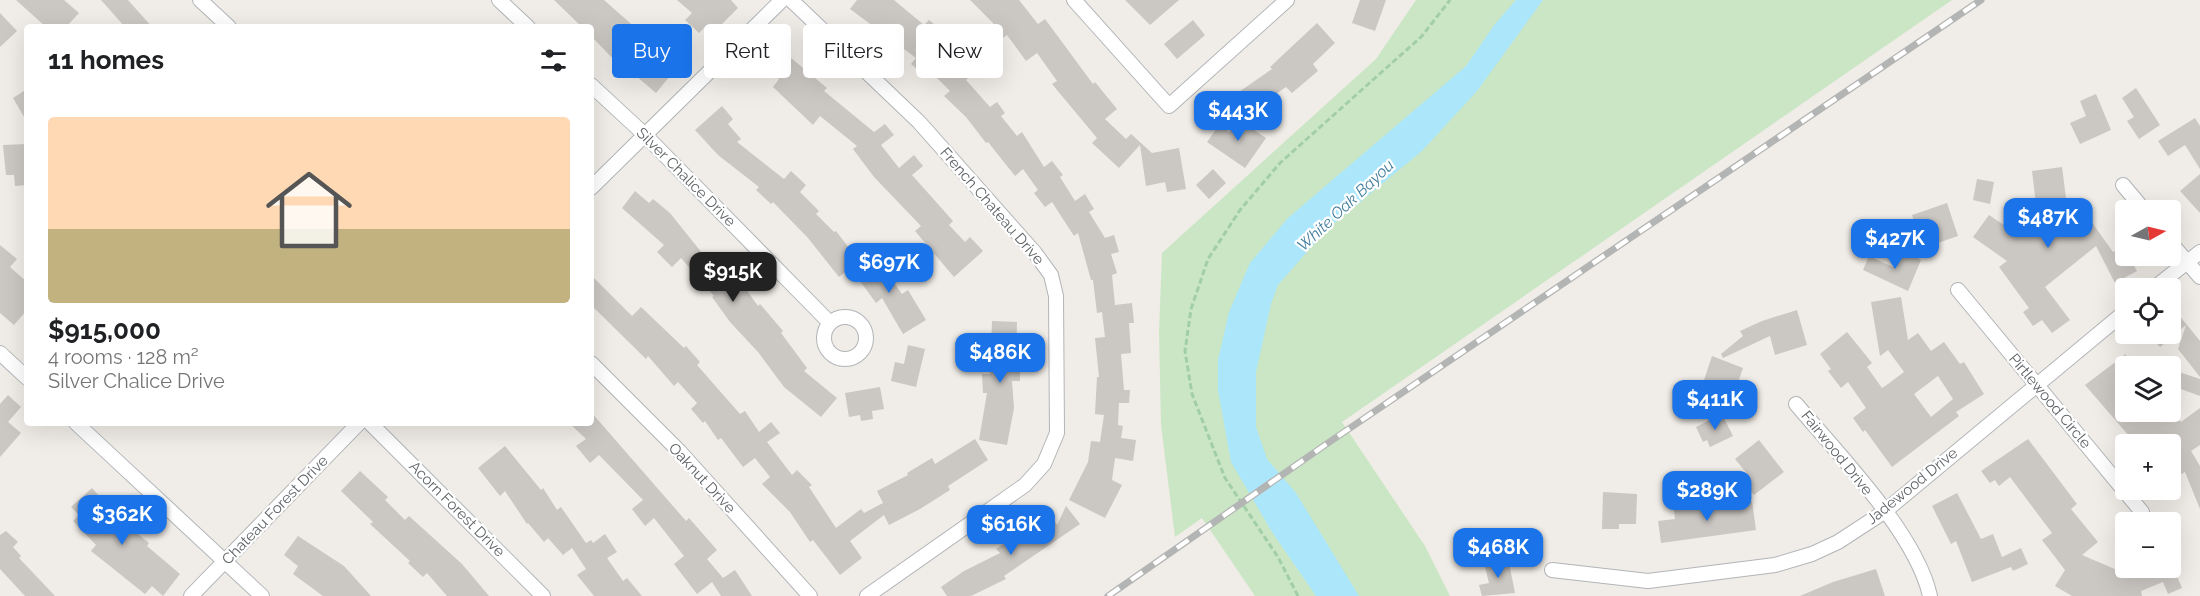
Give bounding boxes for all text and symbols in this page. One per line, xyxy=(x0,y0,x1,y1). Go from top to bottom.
chip: Buy xyxy=(612,24,692,78)
chip: Rent xyxy=(704,24,791,78)
chip: Filters xyxy=(803,24,904,78)
chip: New xyxy=(916,24,1003,78)
icon: filters xyxy=(537,44,570,77)
text: 11 homes xyxy=(48,45,164,75)
pin: $443K xyxy=(1196,91,1280,142)
text: $443K xyxy=(1208,98,1268,122)
street label: Silver Chalice Drive xyxy=(633,124,739,230)
street label: French Chateau Drive xyxy=(936,144,1048,268)
icon: home xyxy=(255,156,363,264)
water label: White Oak Bayou xyxy=(1293,156,1398,255)
pin: $487K xyxy=(2006,198,2090,249)
north arrow xyxy=(2115,200,2181,266)
map controls xyxy=(2115,200,2181,578)
text: $487K xyxy=(2018,205,2078,229)
pin: $427K xyxy=(1853,219,1937,270)
text: $427K xyxy=(1865,226,1925,250)
pin: $697K xyxy=(847,243,931,294)
text: $697K xyxy=(858,250,920,274)
pin: $915K xyxy=(691,252,775,303)
text: $915K xyxy=(704,259,762,283)
button: locate xyxy=(2115,278,2181,344)
text: $915,000 xyxy=(48,315,161,345)
pin: $486K xyxy=(958,333,1042,384)
text: $486K xyxy=(969,340,1031,364)
text: 4 rooms · 128 m² xyxy=(48,345,199,369)
street label: Pirtlewood Circle xyxy=(2005,350,2095,452)
button: layers xyxy=(2115,356,2181,422)
text: Silver Chalice Drive xyxy=(48,369,225,393)
pin: $411K xyxy=(1673,380,1757,431)
text: $411K xyxy=(1686,387,1744,411)
street label: Fairwood Drive xyxy=(1798,407,1877,499)
button: + xyxy=(2115,434,2181,500)
street label: Oaknut Drive xyxy=(665,439,739,517)
street label: Jadewood Drive xyxy=(1863,444,1961,528)
street label: Chateau Forest Drive xyxy=(218,452,332,568)
street label: Acorn Forest Drive xyxy=(405,457,509,561)
pin: $289K xyxy=(1665,471,1749,522)
text: $289K xyxy=(1676,478,1738,502)
pin: $362K xyxy=(80,495,164,546)
text: $362K xyxy=(92,502,152,526)
pin: $616K xyxy=(969,505,1053,556)
text: $616K xyxy=(981,512,1041,536)
button: − xyxy=(2115,512,2181,578)
pin: $468K xyxy=(1456,528,1540,579)
text: $468K xyxy=(1467,535,1529,559)

